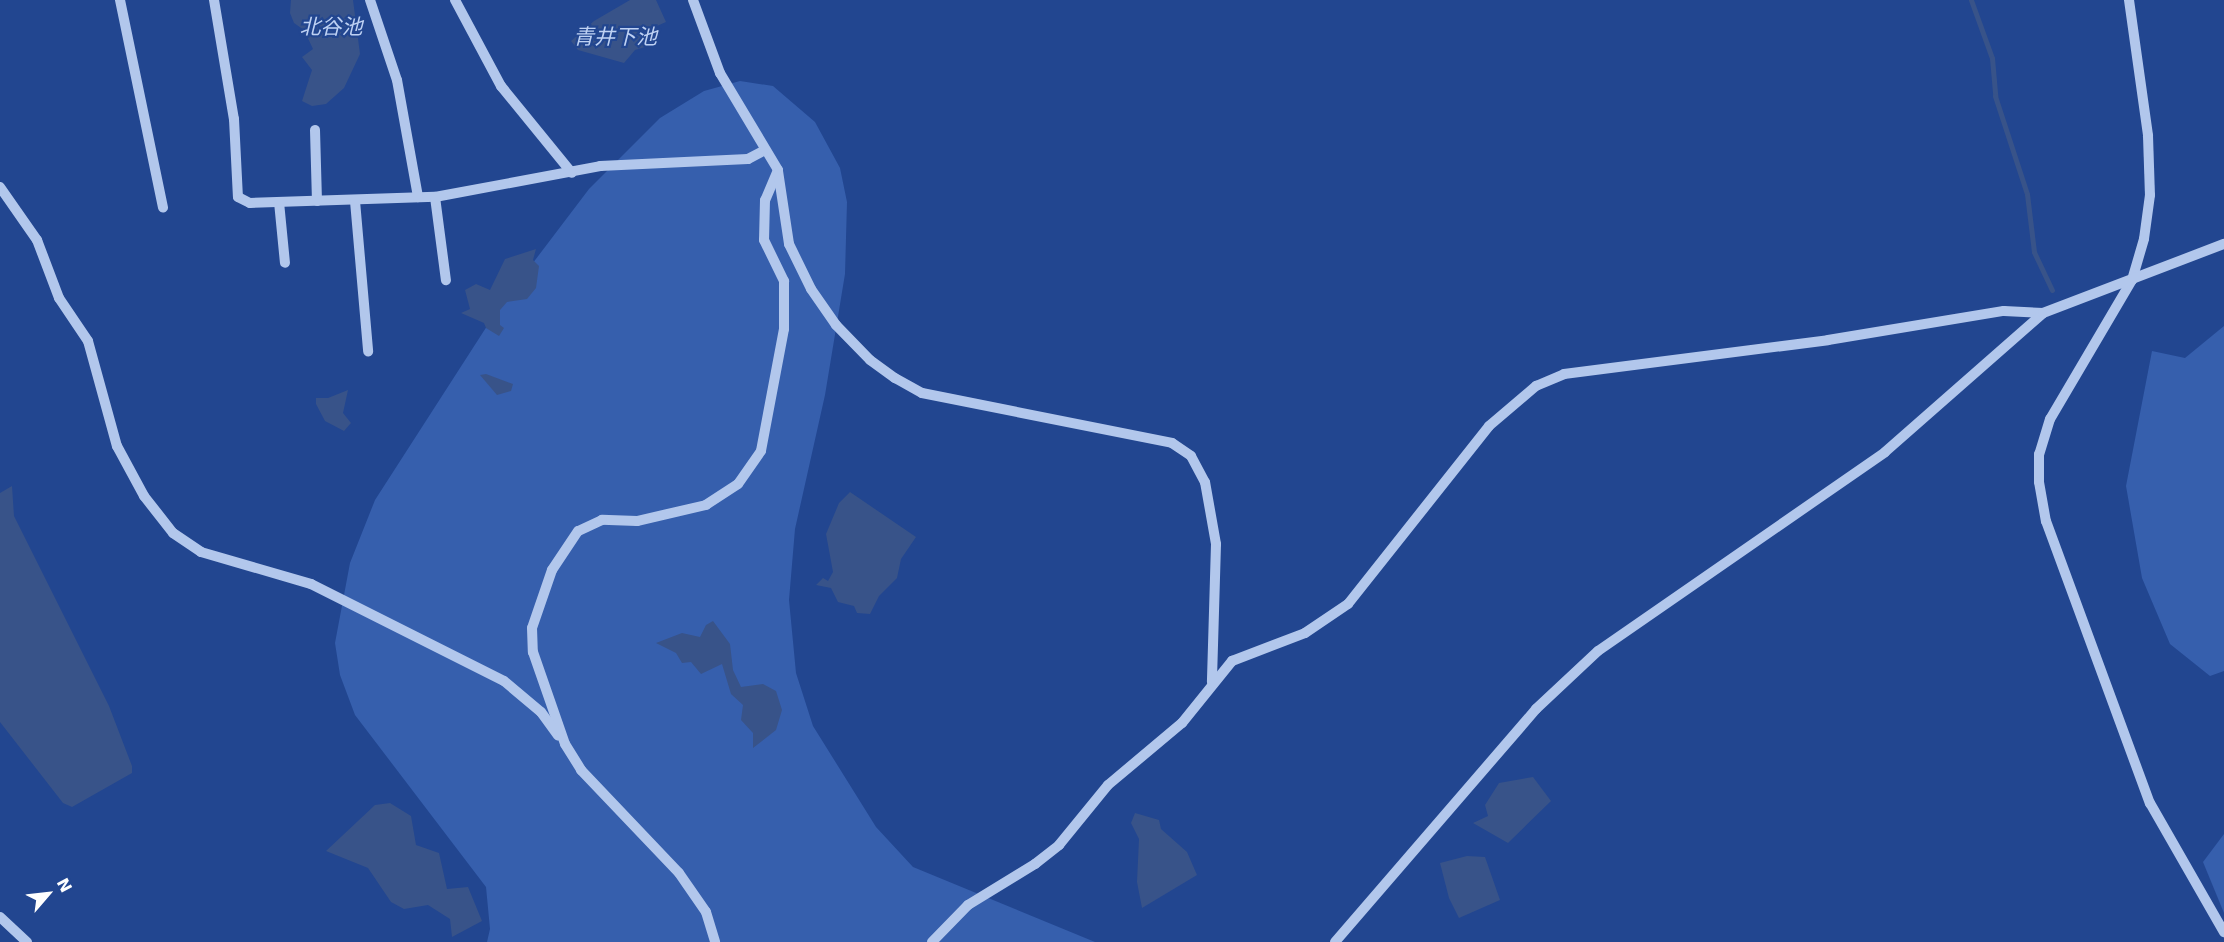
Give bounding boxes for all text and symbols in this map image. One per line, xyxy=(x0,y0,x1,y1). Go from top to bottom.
water label: 北谷池 xyxy=(300,14,362,40)
water label: 青井下池 xyxy=(573,24,657,50)
north arrow xyxy=(18,864,78,924)
text: N xyxy=(53,875,76,896)

